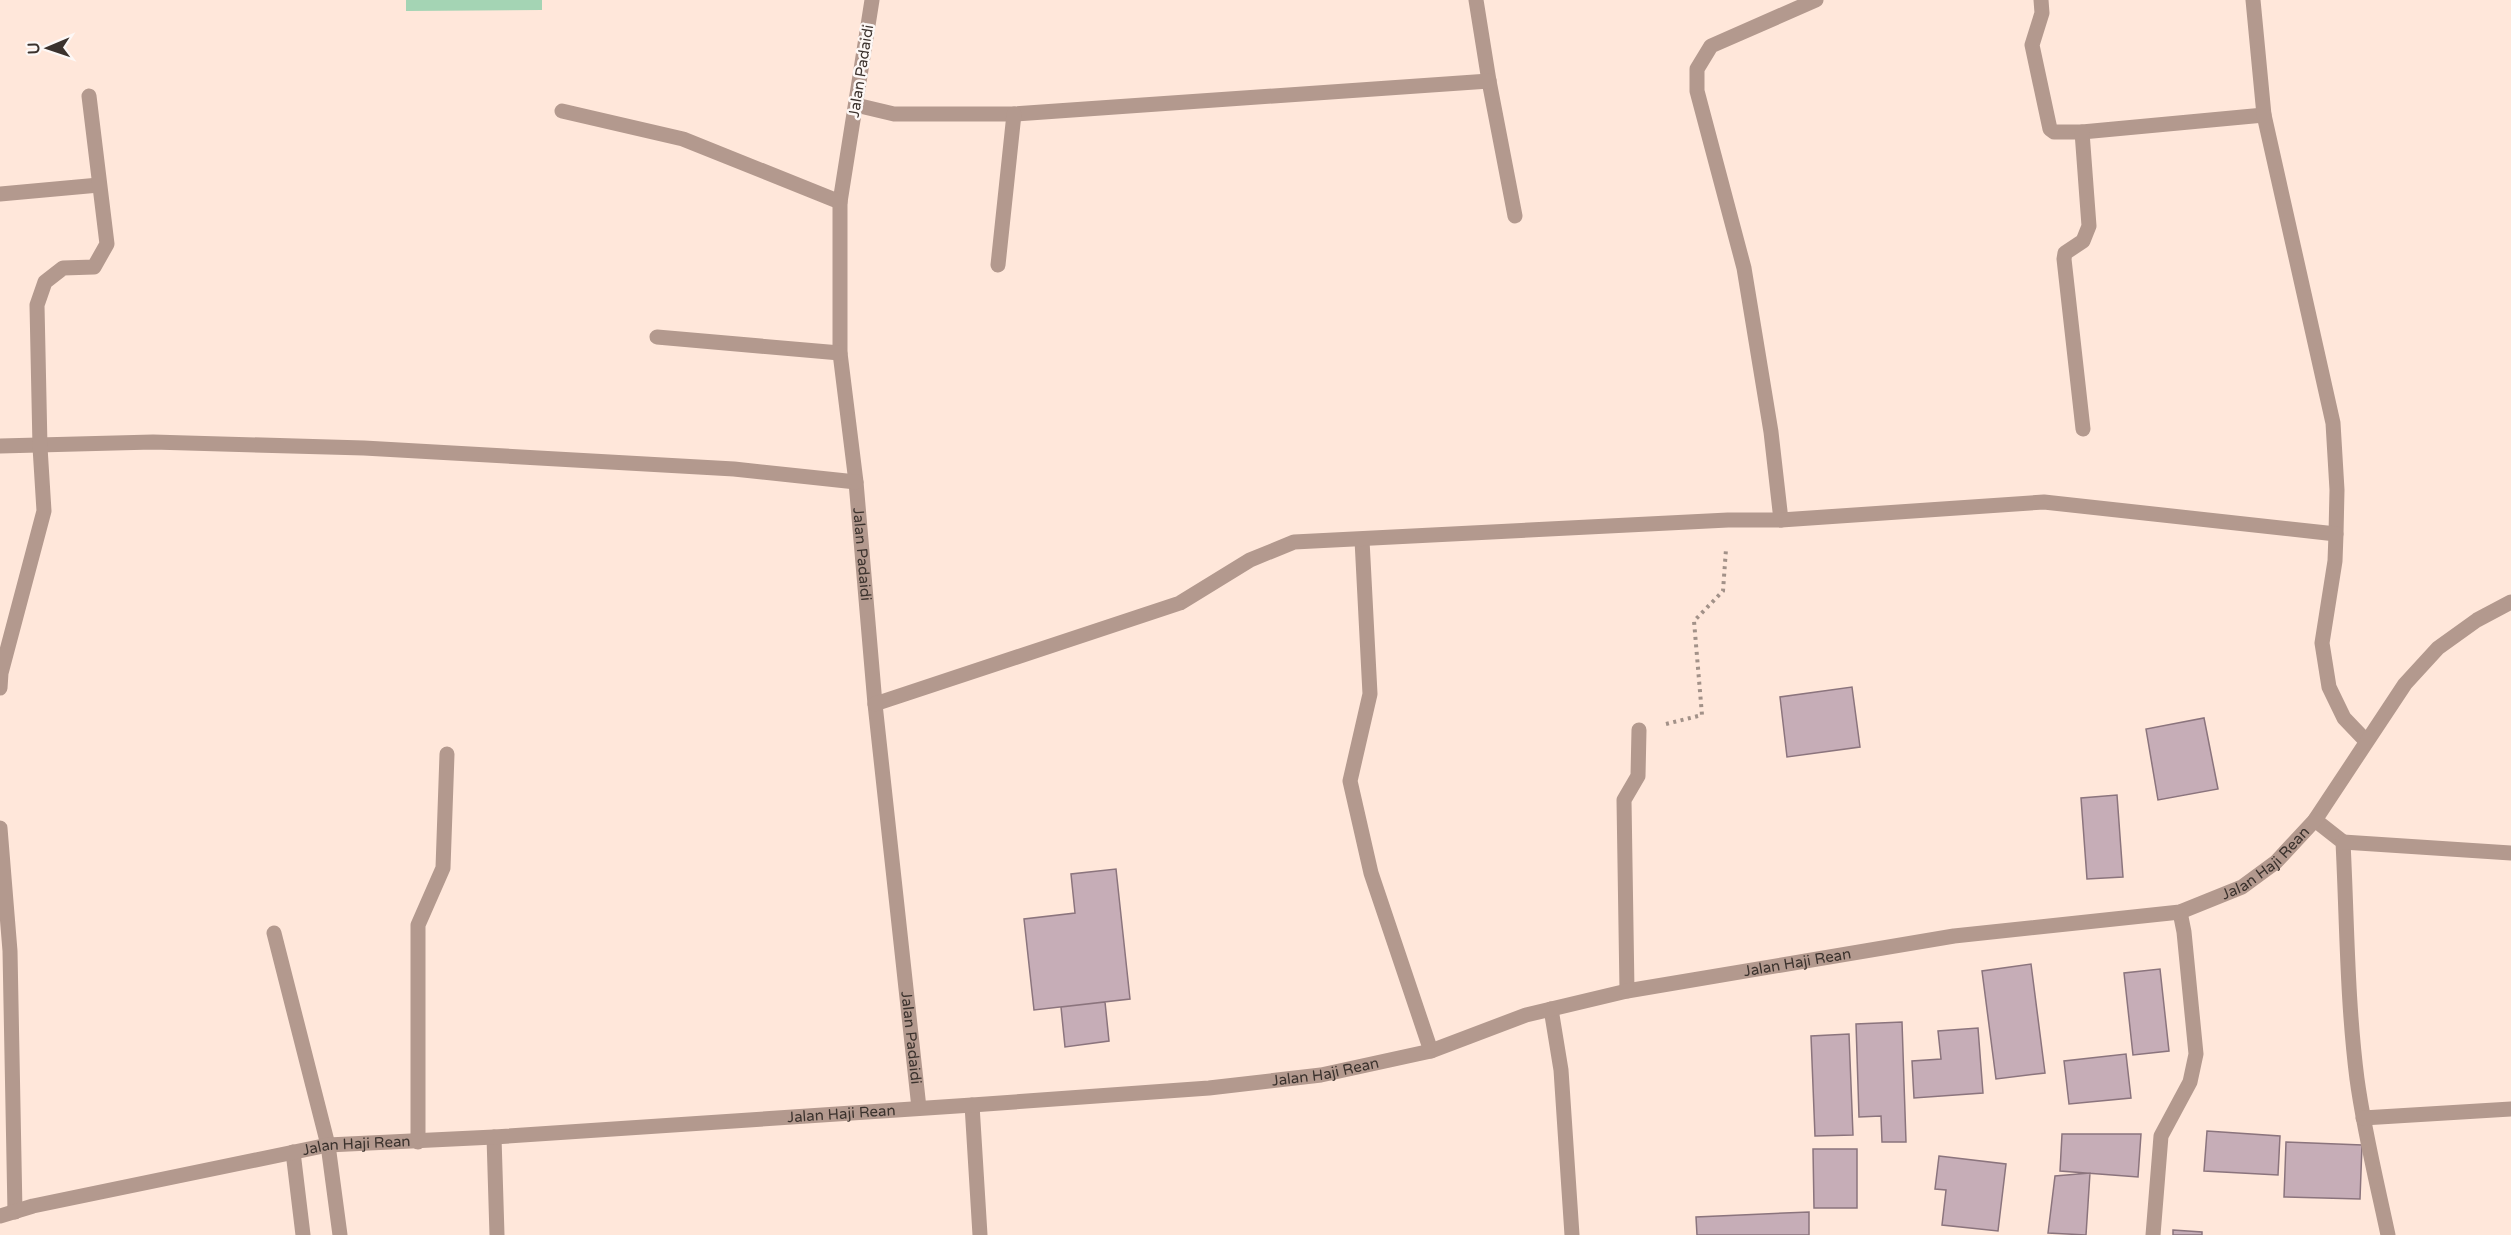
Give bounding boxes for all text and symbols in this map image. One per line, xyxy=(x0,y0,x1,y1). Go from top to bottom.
north arrow xyxy=(18,18,78,78)
street label: Jalan Padaidi xyxy=(845,23,877,119)
text: U xyxy=(24,42,44,55)
street label: Jalan Padaidi xyxy=(849,507,875,602)
street label: Jalan Haji Rean xyxy=(2219,823,2313,903)
street label: Jalan Haji Rean xyxy=(1742,944,1852,980)
street label: Jalan Padaidi xyxy=(897,990,925,1085)
street label: Jalan Haji Rean xyxy=(1271,1054,1381,1090)
street label: Jalan Haji Rean xyxy=(786,1101,896,1126)
street label: Jalan Haji Rean xyxy=(301,1132,411,1159)

